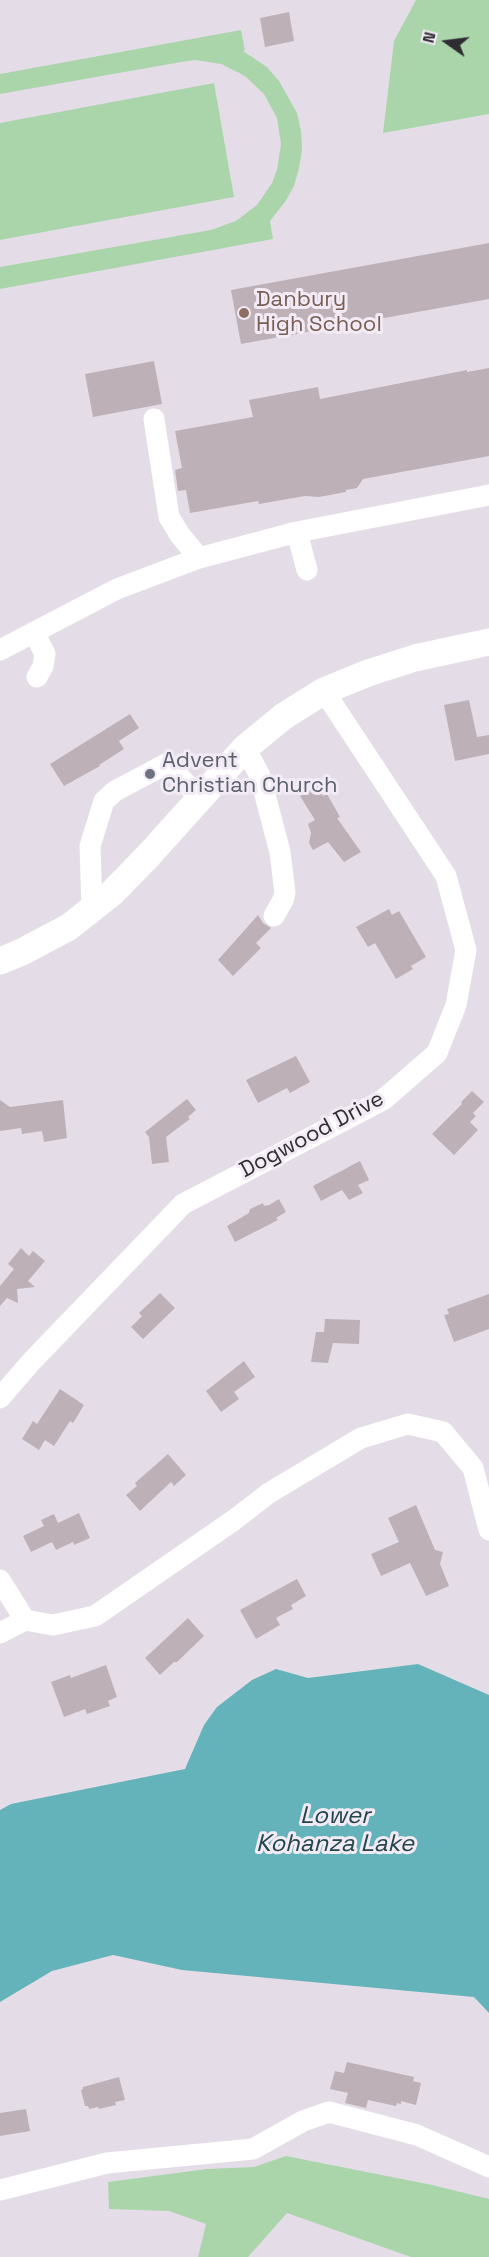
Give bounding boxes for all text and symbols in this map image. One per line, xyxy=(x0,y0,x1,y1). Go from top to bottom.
north arrow xyxy=(417,12,477,72)
text: N xyxy=(418,30,441,45)
place label: Danbury High School xyxy=(256,287,382,338)
marker: Danbury High School xyxy=(237,306,251,320)
place label: Advent Christian Church xyxy=(162,748,337,800)
marker: Advent Christian Church xyxy=(143,767,157,781)
street label: Dogwood Drive xyxy=(235,1086,389,1184)
water label: Lower Kohanza Lake xyxy=(256,1802,414,1858)

